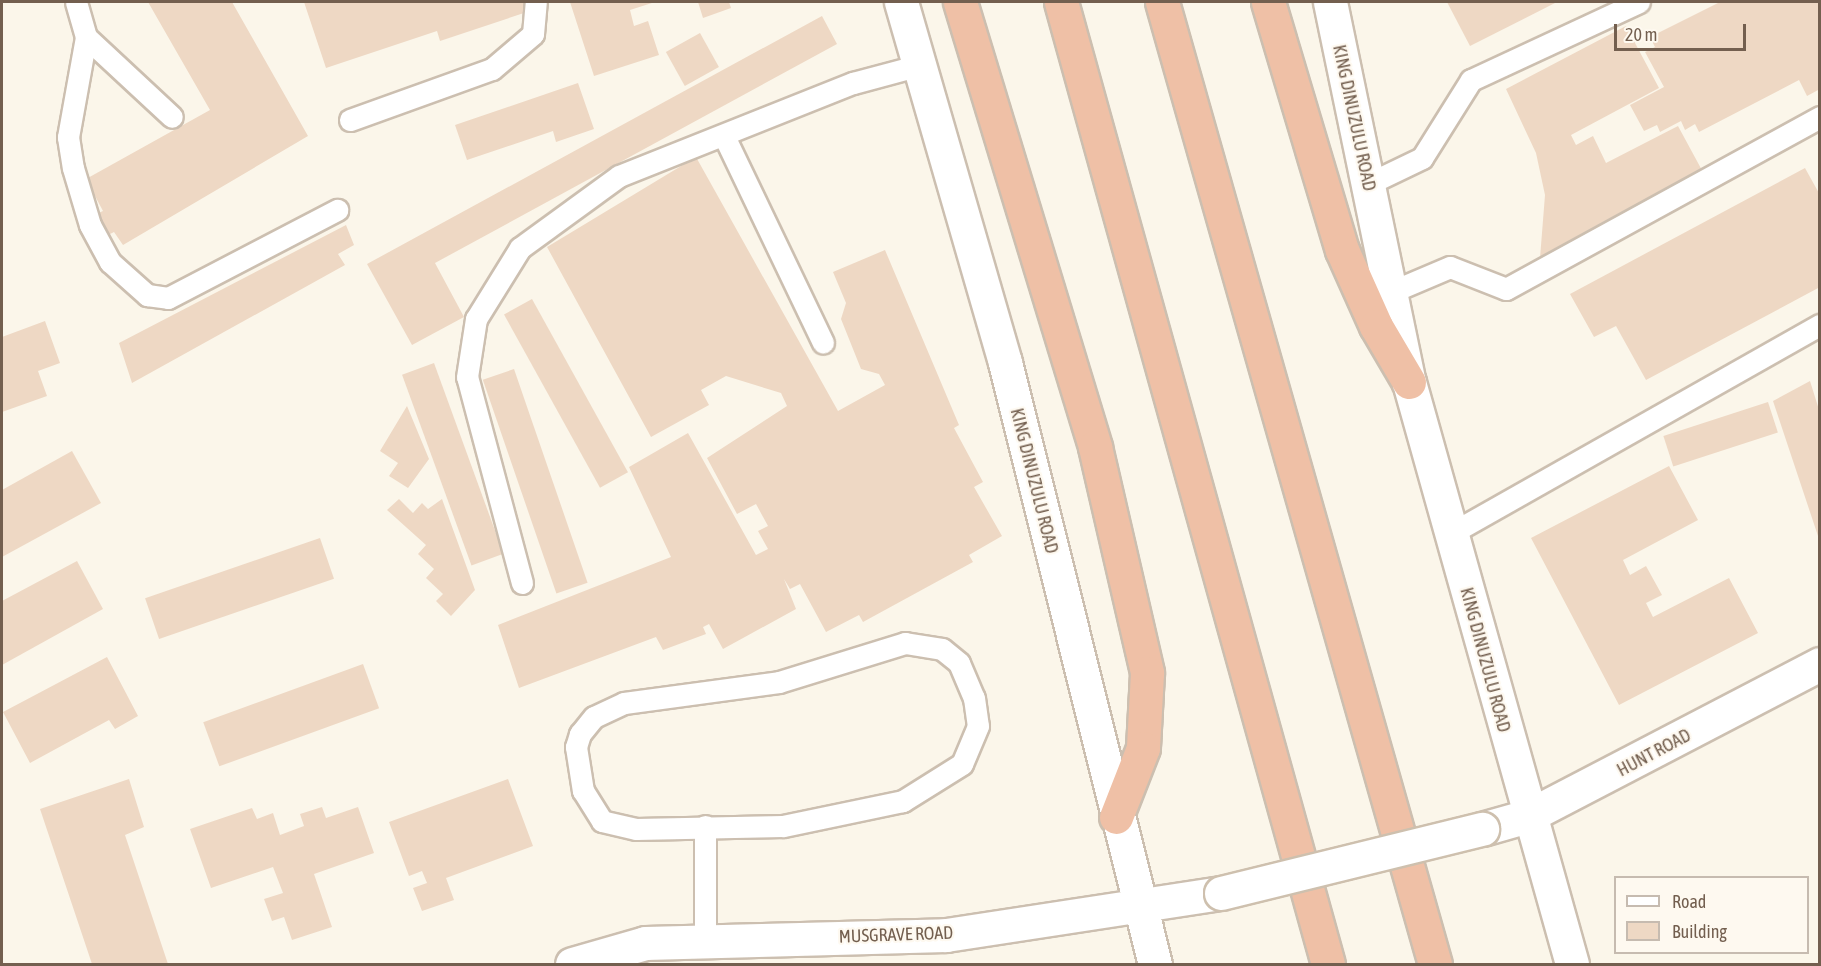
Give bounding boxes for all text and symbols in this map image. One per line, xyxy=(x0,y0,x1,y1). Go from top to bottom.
scale bar xyxy=(1617,12,1749,50)
text: 20 m xyxy=(1625,24,1657,45)
street label: KING DINUZULU ROAD xyxy=(1328,43,1380,193)
street label: KING DINUZULU ROAD xyxy=(1006,406,1062,556)
street label: KING DINUZULU ROAD xyxy=(1455,585,1515,735)
street label: HUNT ROAD xyxy=(1613,725,1695,781)
legend xyxy=(1614,876,1809,954)
text: Road xyxy=(1672,891,1706,912)
text: Building xyxy=(1672,921,1727,942)
street label: MUSGRAVE ROAD xyxy=(838,922,954,948)

